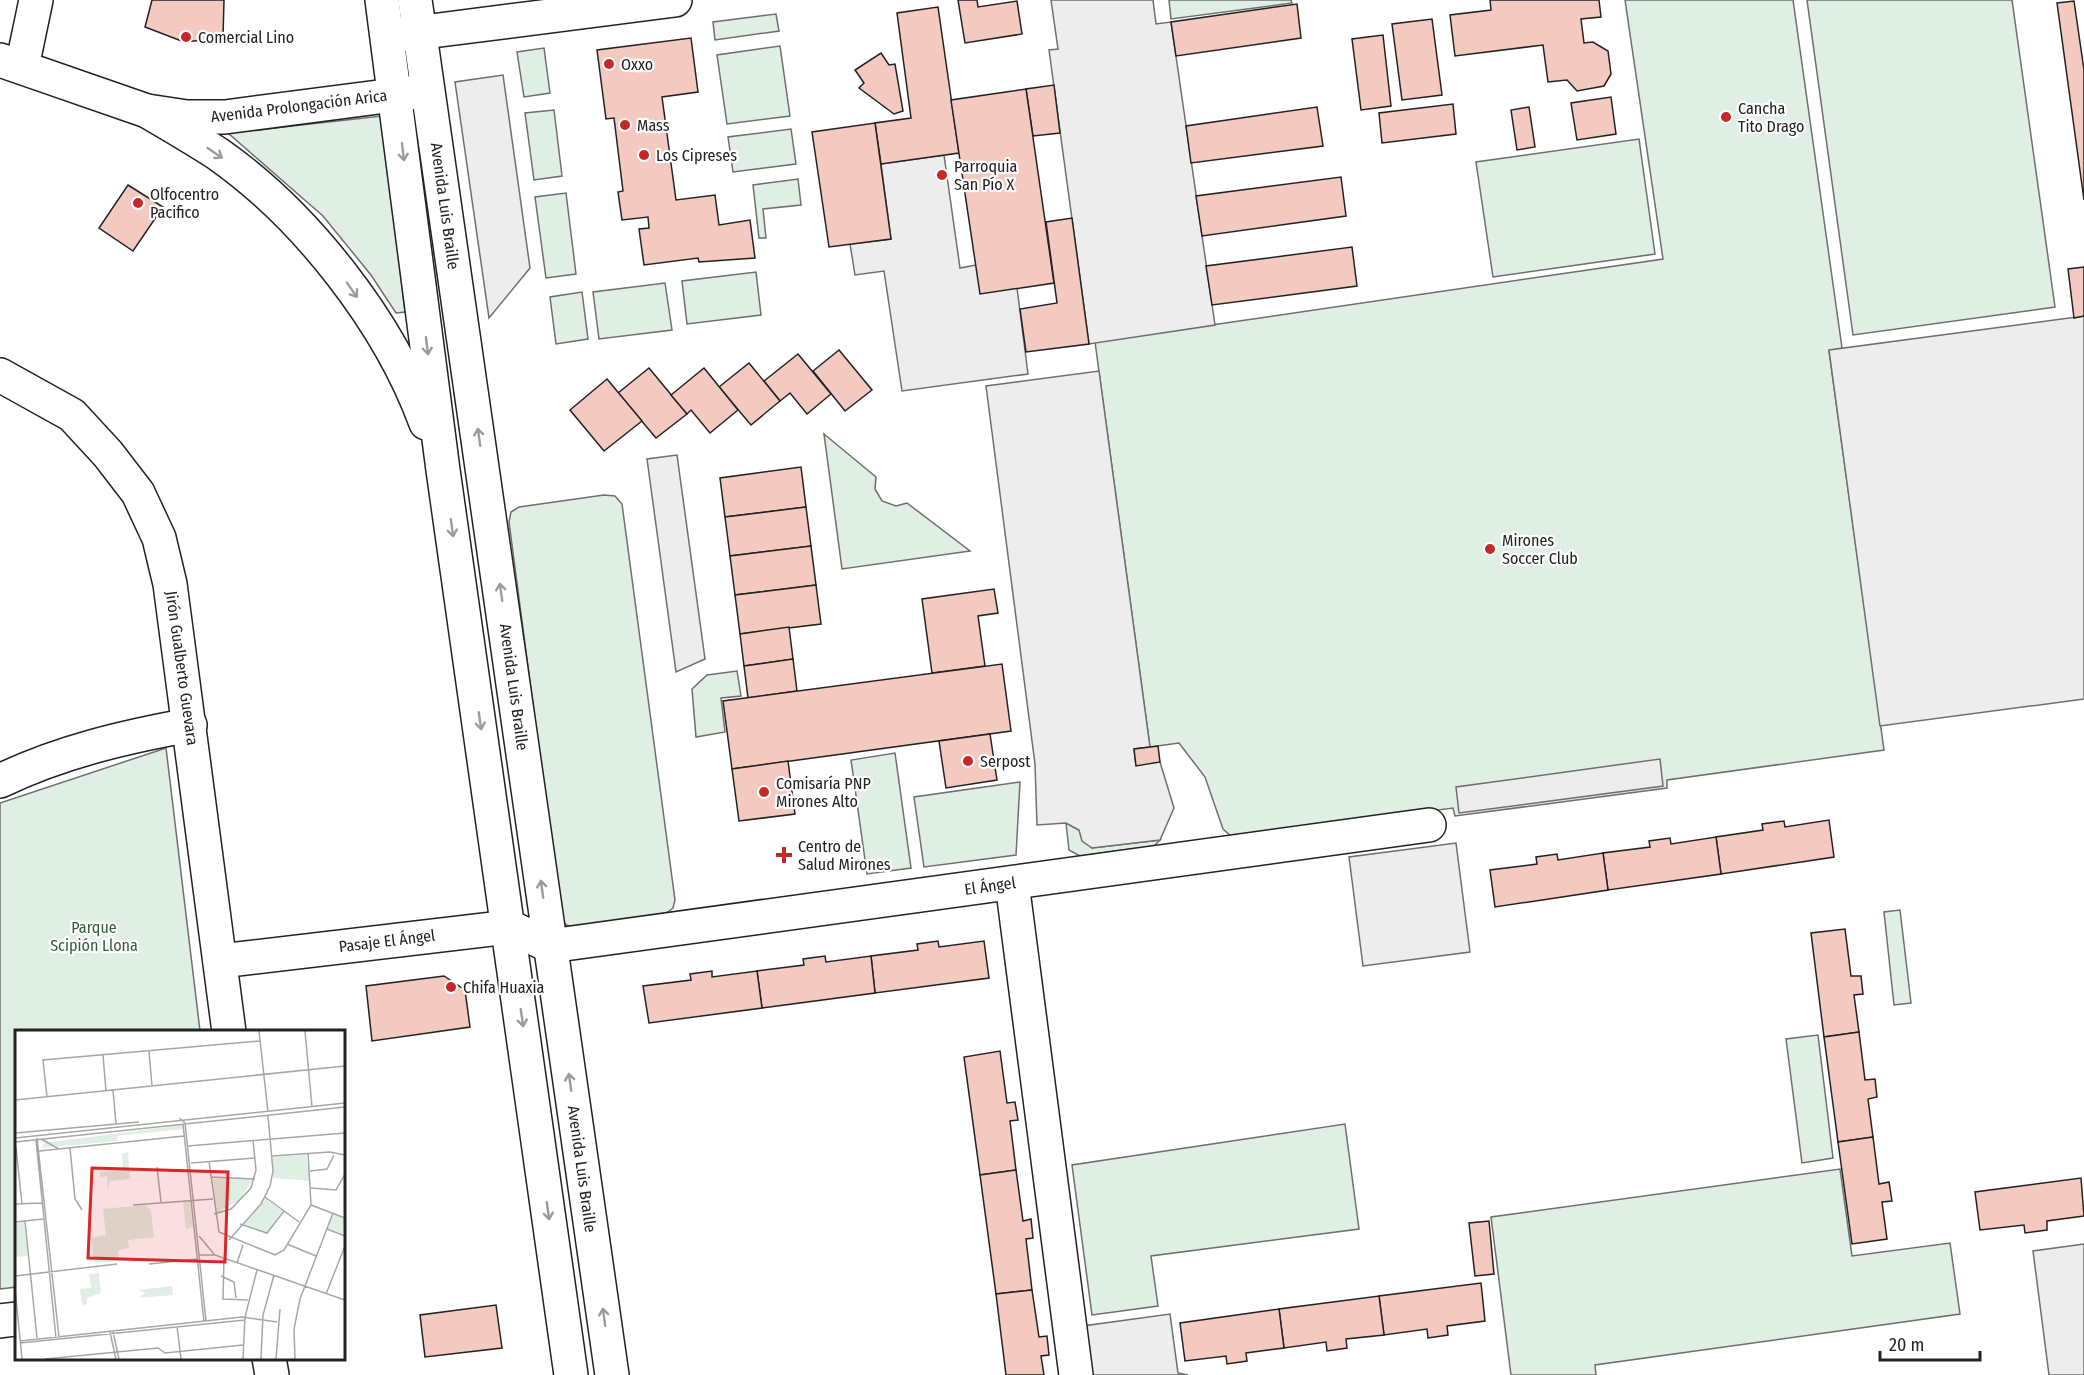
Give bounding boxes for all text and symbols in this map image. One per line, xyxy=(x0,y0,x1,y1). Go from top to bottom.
place label: Comercial Lino xyxy=(198,28,294,47)
marker: Comercial Lino xyxy=(179,30,193,44)
place label: Oxxo xyxy=(621,55,653,74)
marker: Oxxo xyxy=(602,57,616,71)
street label: Avenida Prolongación Arica xyxy=(210,86,389,126)
place label: Cancha Tito Drago xyxy=(1738,99,1804,136)
marker: Cancha Tito Drago xyxy=(1719,110,1733,124)
place label: Mass xyxy=(637,116,670,135)
marker: Mass xyxy=(618,118,632,132)
street label: Avenida Luis Braille xyxy=(427,141,463,271)
one-way arrow xyxy=(397,142,408,162)
place label: Los Cipreses xyxy=(656,146,737,165)
one-way arrow xyxy=(206,147,222,159)
marker: Los Cipreses xyxy=(637,148,651,162)
place label: Parroquia San Pío X xyxy=(954,157,1017,194)
marker: Parroquia San Pío X xyxy=(935,168,949,182)
place label: Olfocentro Pacifico xyxy=(150,185,219,222)
marker: Olfocentro Pacifico xyxy=(131,196,145,210)
one-way arrow xyxy=(346,281,359,297)
one-way arrow xyxy=(422,335,433,355)
one-way arrow xyxy=(473,427,484,447)
one-way arrow xyxy=(446,517,457,537)
place label: Mirones Soccer Club xyxy=(1502,531,1578,568)
marker: Mirones Soccer Club xyxy=(1483,542,1497,556)
one-way arrow xyxy=(495,583,506,603)
street label: Jirón Gualberto Guevara xyxy=(162,590,202,747)
street label: Avenida Luis Braille xyxy=(496,622,532,752)
one-way arrow xyxy=(474,710,485,730)
place label: Serpost xyxy=(980,752,1031,771)
marker: Serpost xyxy=(961,754,975,768)
place label: Comisaría PNP Mirones Alto xyxy=(776,774,871,811)
marker: Comisaría PNP Mirones Alto xyxy=(757,785,771,799)
place label: Centro de Salud Mirones xyxy=(798,837,891,874)
marker: Centro de Salud Mirones xyxy=(775,846,793,864)
street label: El Ángel xyxy=(963,873,1017,899)
one-way arrow xyxy=(537,880,548,900)
park label: Parque Scipión Llona xyxy=(50,918,138,955)
street label: Pasaje El Ángel xyxy=(338,926,436,956)
place label: Chifa Huaxia xyxy=(463,978,545,997)
marker: Chifa Huaxia xyxy=(444,980,458,994)
one-way arrow xyxy=(517,1007,528,1027)
inset map xyxy=(15,1030,345,1360)
one-way arrow xyxy=(565,1073,576,1093)
street label: Avenida Luis Braille xyxy=(564,1104,600,1234)
one-way arrow xyxy=(543,1201,554,1220)
one-way arrow xyxy=(598,1308,609,1327)
scale bar xyxy=(1880,1324,1980,1362)
text: 20 m xyxy=(1889,1334,1924,1356)

